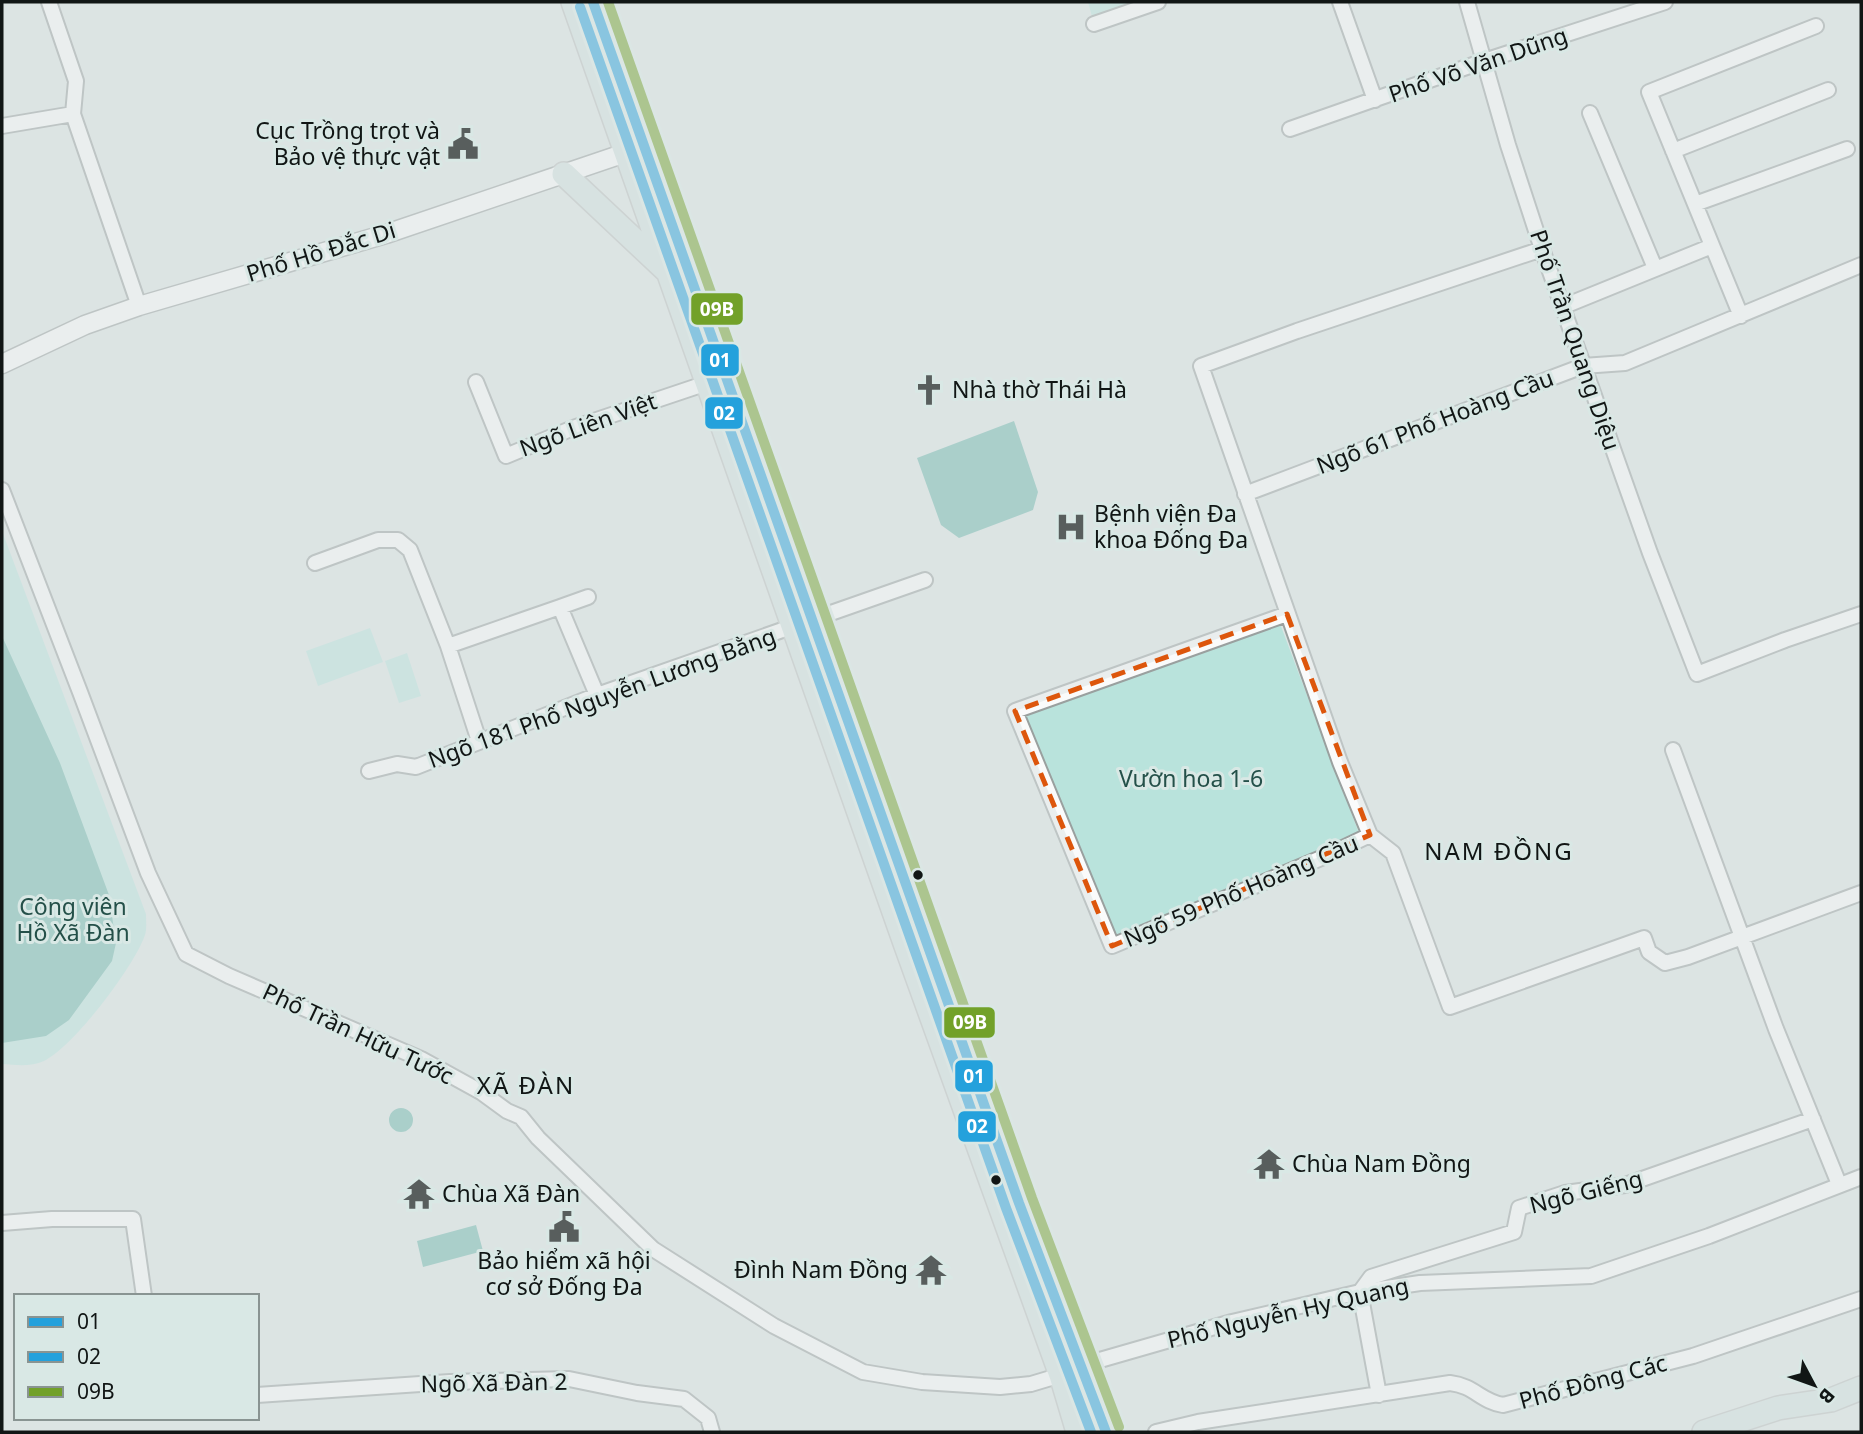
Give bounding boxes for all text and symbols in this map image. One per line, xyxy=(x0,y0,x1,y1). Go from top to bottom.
street label: Phố Võ Văn Dũng xyxy=(1384,18,1571,110)
place label: Cục Trồng trọt và Bảo vệ thực vật xyxy=(255,114,440,172)
public building icon: Cục Trồng trọt và Bảo vệ thực vật xyxy=(446,127,480,161)
street label: Phố Hồ Đắc Di xyxy=(242,213,399,289)
street label: Phố Trần Quang Diệu xyxy=(1523,225,1629,454)
line badge: 09B xyxy=(690,292,744,326)
text: 09B xyxy=(700,296,734,322)
line badge: 01 xyxy=(700,343,740,377)
text: 01 xyxy=(709,347,731,373)
street label: Ngõ 61 Phố Hoàng Cầu xyxy=(1311,361,1558,481)
church icon: Nhà thờ Thái Hà xyxy=(912,373,946,407)
place label: Nhà thờ Thái Hà xyxy=(952,373,1127,405)
street label: Ngõ Liên Việt xyxy=(515,384,661,464)
line badge: 02 xyxy=(704,396,744,430)
text: 02 xyxy=(713,400,735,426)
place label: Bệnh viện Đa khoa Đống Đa xyxy=(1094,497,1248,555)
hospital icon: Bệnh viện Đa khoa Đống Đa xyxy=(1054,510,1088,544)
street label: Ngõ 181 Phố Nguyễn Lương Bằng xyxy=(423,619,780,775)
park label: Vườn hoa 1-6 xyxy=(1119,762,1263,794)
street label: Ngõ 59 Phố Hoàng Cầu xyxy=(1119,826,1363,954)
district label: NAM ĐỒNG xyxy=(1424,834,1574,867)
unlabelled marker xyxy=(911,868,925,882)
park label: Công viên Hồ Xã Đàn xyxy=(16,890,130,948)
street label: Phố Trần Hữu Tước xyxy=(258,975,459,1091)
line badge: 09B xyxy=(943,1006,996,1039)
text: 09B xyxy=(953,1009,987,1035)
line badge: 01 xyxy=(954,1059,994,1093)
text: 01 xyxy=(963,1063,985,1089)
district label: XÃ ĐÀN xyxy=(477,1068,575,1101)
line badge: 02 xyxy=(957,1110,997,1143)
text: 02 xyxy=(966,1113,988,1139)
temple icon: Chùa Nam Đồng xyxy=(1252,1147,1286,1181)
place label: Chùa Nam Đồng xyxy=(1292,1147,1471,1179)
street label: Ngõ Giếng xyxy=(1526,1162,1646,1221)
unlabelled marker xyxy=(989,1173,1003,1187)
temple icon: Chùa Xã Đàn xyxy=(402,1177,436,1211)
place label: Chùa Xã Đàn xyxy=(442,1177,580,1209)
public building icon: Bảo hiểm xã hội cơ sở Đống Đa xyxy=(547,1210,581,1244)
place label: Bảo hiểm xã hội cơ sở Đống Đa xyxy=(477,1244,651,1302)
place label: Đình Nam Đồng xyxy=(734,1253,908,1285)
temple icon: Đình Nam Đồng xyxy=(914,1253,948,1287)
street label: Phố Nguyễn Hy Quang xyxy=(1164,1269,1412,1355)
legend xyxy=(14,1294,259,1420)
text: 01 xyxy=(77,1307,101,1335)
text: 02 xyxy=(77,1342,101,1370)
street label: Phố Đông Các xyxy=(1515,1346,1670,1416)
north arrow xyxy=(1779,1350,1849,1420)
street label: Ngõ Xã Đàn 2 xyxy=(420,1365,568,1399)
text: 09B xyxy=(77,1377,115,1405)
text: B xyxy=(1813,1383,1841,1409)

